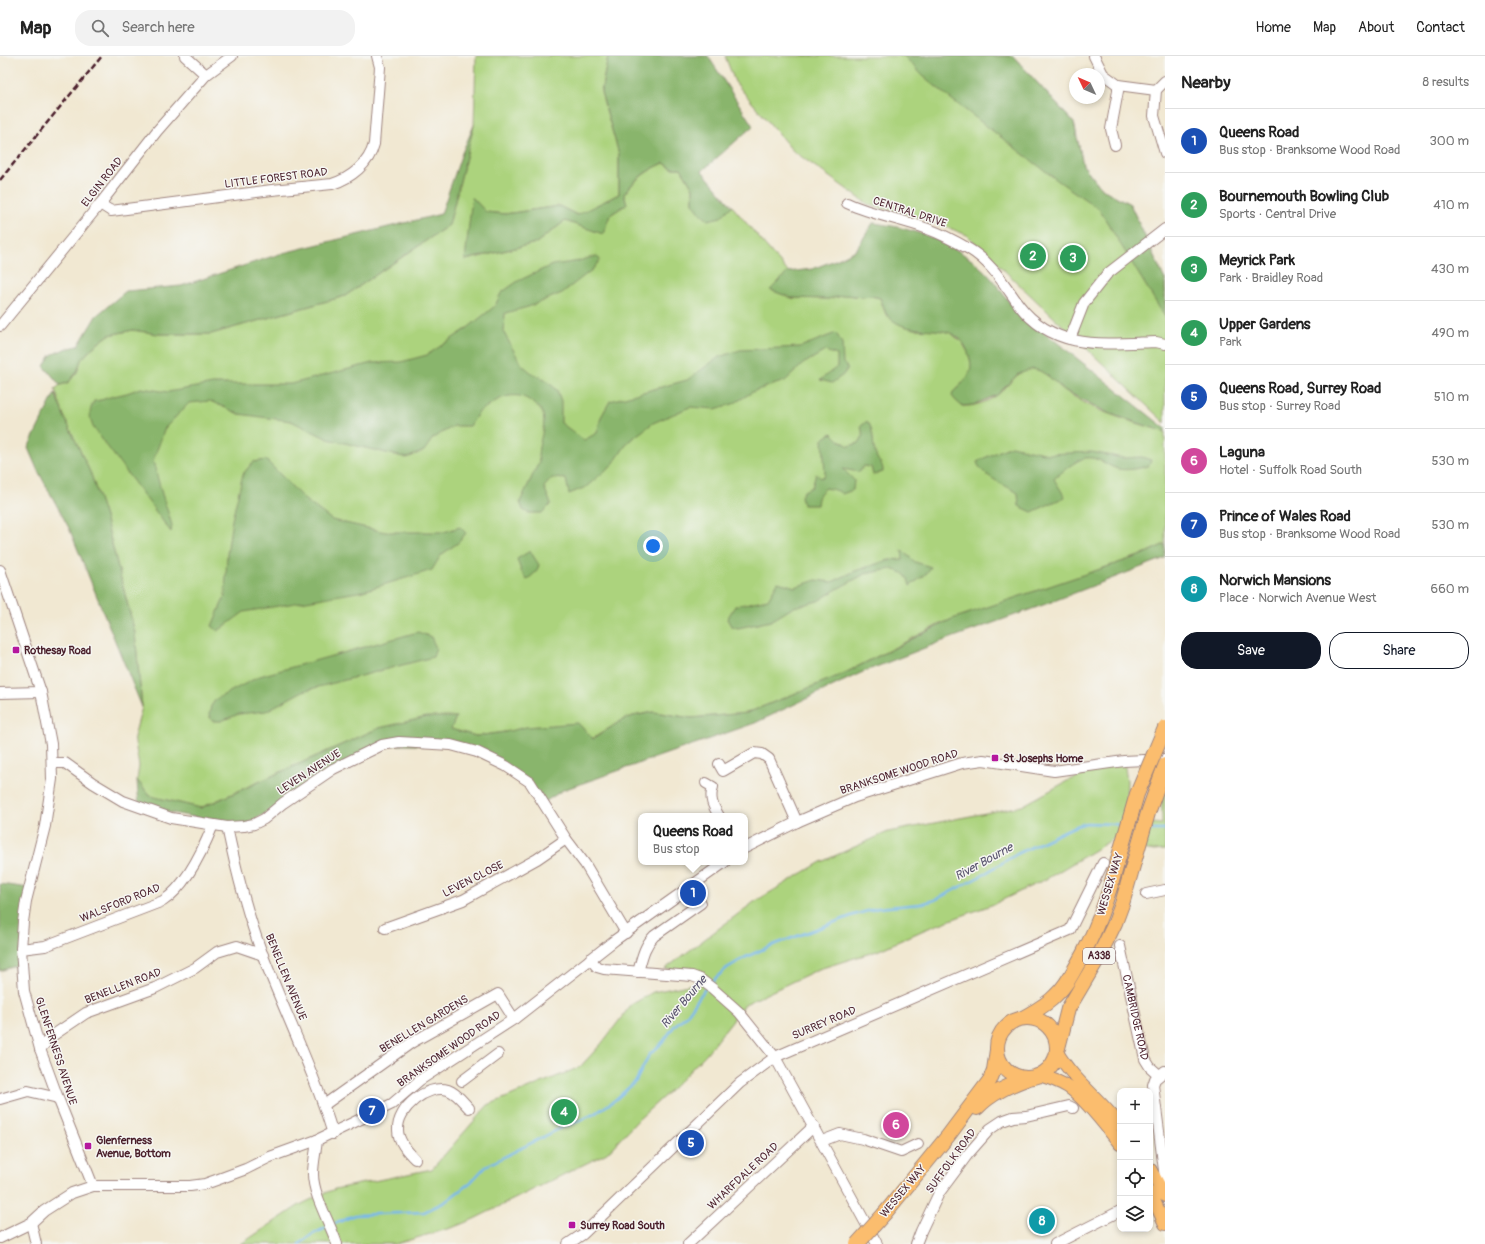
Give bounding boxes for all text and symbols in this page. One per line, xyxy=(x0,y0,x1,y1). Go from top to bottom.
search box xyxy=(75,10,355,46)
text: Map xyxy=(20,16,51,40)
icon: search xyxy=(89,17,111,39)
text: Search here xyxy=(121,18,195,37)
text: Home xyxy=(1256,19,1291,36)
text: Map xyxy=(1313,19,1336,36)
text: About xyxy=(1358,19,1394,36)
text: Contact xyxy=(1416,19,1465,36)
north arrow xyxy=(1069,68,1105,104)
text: Nearby xyxy=(1181,72,1230,93)
text: 8 results xyxy=(1423,74,1469,90)
text: Queens Road xyxy=(1219,123,1299,142)
text: 1 xyxy=(1191,133,1197,149)
text: 300 m xyxy=(1430,133,1469,149)
text: Bus stop · Branksome Wood Road xyxy=(1219,142,1400,158)
street label: ELGIN ROAD xyxy=(79,154,126,209)
street label: LITTLE FOREST ROAD xyxy=(224,165,328,191)
text: Bournemouth Bowling Club xyxy=(1219,187,1389,206)
street label: CENTRAL DRIVE xyxy=(871,194,949,230)
text: 2 xyxy=(1190,197,1198,213)
text: 410 m xyxy=(1433,197,1469,213)
text: Sports · Central Drive xyxy=(1219,206,1336,222)
pin: 2 xyxy=(1020,241,1046,271)
pin: 3 xyxy=(1060,243,1086,273)
text: Meyrick Park xyxy=(1219,251,1295,270)
text: 3 xyxy=(1190,261,1198,277)
text: 430 m xyxy=(1431,261,1469,277)
text: Park · Braidley Road xyxy=(1219,270,1323,286)
text: Upper Gardens xyxy=(1219,315,1311,334)
text: 4 xyxy=(1190,325,1198,341)
text: 490 m xyxy=(1432,325,1469,341)
text: Park xyxy=(1219,334,1242,350)
text: Queens Road, Surrey Road xyxy=(1219,379,1381,398)
text: 5 xyxy=(1190,389,1198,405)
text: 510 m xyxy=(1434,389,1469,405)
text: Bus stop · Surrey Road xyxy=(1219,398,1341,414)
text: Laguna xyxy=(1219,443,1265,462)
text: 6 xyxy=(1190,453,1198,469)
text: 530 m xyxy=(1431,453,1469,469)
text: Hotel · Suffolk Road South xyxy=(1219,462,1362,478)
text: Prince of Wales Road xyxy=(1219,507,1351,526)
text: 7 xyxy=(1191,517,1197,533)
text: 530 m xyxy=(1431,517,1469,533)
text: Bus stop · Branksome Wood Road xyxy=(1219,526,1400,542)
your location xyxy=(643,536,663,556)
text: Norwich Mansions xyxy=(1219,571,1331,590)
text: 8 xyxy=(1191,581,1197,597)
text: 660 m xyxy=(1431,581,1469,597)
text: Place · Norwich Avenue West xyxy=(1219,590,1377,606)
button: Save xyxy=(1181,632,1321,669)
button: Share xyxy=(1329,632,1469,669)
place label: Rothesay Road xyxy=(24,644,91,657)
marker: Rothesay Road xyxy=(11,645,21,655)
street label: LEVEN AVENUE xyxy=(275,747,343,797)
street label: BRANKSOME WOOD ROAD xyxy=(838,747,960,797)
place label: St Josephs Home xyxy=(1003,752,1084,765)
marker: St Josephs Home xyxy=(990,753,1000,763)
popup xyxy=(638,813,748,865)
text: Queens Road xyxy=(653,822,733,841)
water label: River Bourne xyxy=(952,839,1017,884)
text: Bus stop xyxy=(653,841,700,857)
street label: WESSEX WAY xyxy=(1094,851,1126,917)
street label: LEVEN CLOSE xyxy=(440,858,506,900)
pin: 1 xyxy=(680,878,706,908)
street label: WALSFORD ROAD xyxy=(78,881,162,925)
street label: BENELLEN AVENUE xyxy=(263,932,309,1022)
road number: A338 xyxy=(1083,948,1115,964)
street label: BENELLEN ROAD xyxy=(83,965,163,1007)
water label: River Bourne xyxy=(658,972,711,1031)
street label: CAMBRIDGE ROAD xyxy=(1120,973,1152,1061)
street label: BENELLEN GARDENS xyxy=(377,992,471,1056)
street label: GLENFERNESS AVENUE xyxy=(32,995,80,1107)
street label: SURREY ROAD xyxy=(790,1004,858,1042)
street label: BRANKSOME WOOD ROAD xyxy=(395,1008,503,1090)
map controls xyxy=(1117,1088,1153,1232)
button: + xyxy=(1117,1088,1153,1124)
pin: 7 xyxy=(359,1096,385,1126)
pin: 4 xyxy=(551,1097,577,1127)
pin: 6 xyxy=(883,1110,909,1140)
button: − xyxy=(1117,1124,1153,1160)
street label: SUFFOLK ROAD xyxy=(923,1126,979,1196)
pin: 5 xyxy=(678,1128,704,1158)
place label: Glenferness Avenue, Bottom xyxy=(96,1134,171,1160)
street label: WHARFDALE ROAD xyxy=(705,1140,781,1212)
marker: Glenferness Avenue, Bottom xyxy=(83,1141,93,1151)
button: locate xyxy=(1117,1160,1153,1196)
street label: WESSEX WAY xyxy=(877,1162,929,1220)
button: layers xyxy=(1117,1196,1153,1232)
pin: 8 xyxy=(1029,1206,1055,1236)
place label: Surrey Road South xyxy=(580,1219,665,1232)
marker: Surrey Road South xyxy=(567,1220,577,1230)

